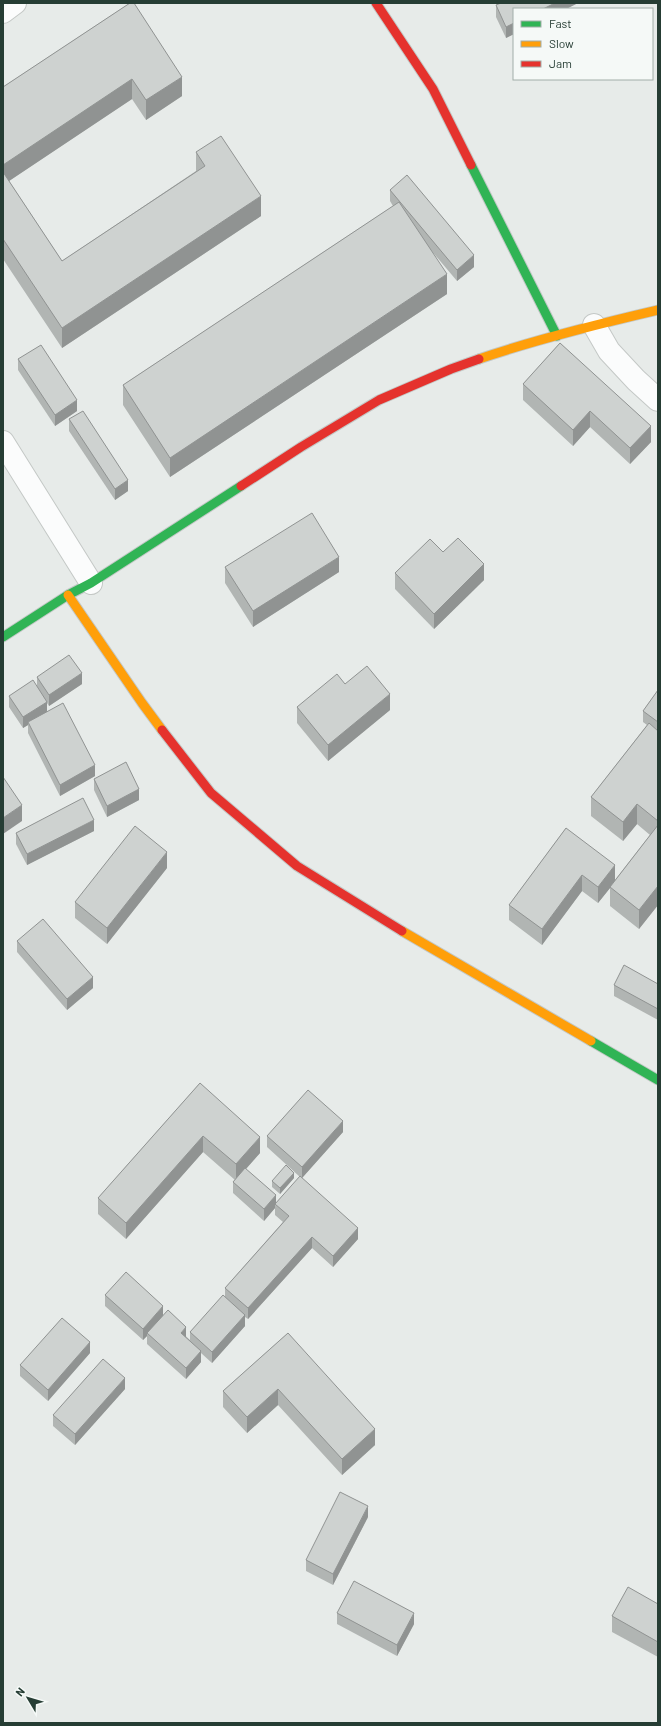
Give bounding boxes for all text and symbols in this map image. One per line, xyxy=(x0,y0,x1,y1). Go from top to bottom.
legend xyxy=(513,8,653,80)
text: Fast xyxy=(549,16,572,30)
text: Slow xyxy=(549,36,574,50)
text: Jam xyxy=(549,56,572,70)
north arrow xyxy=(8,1678,48,1718)
text: N xyxy=(12,1685,27,1698)

